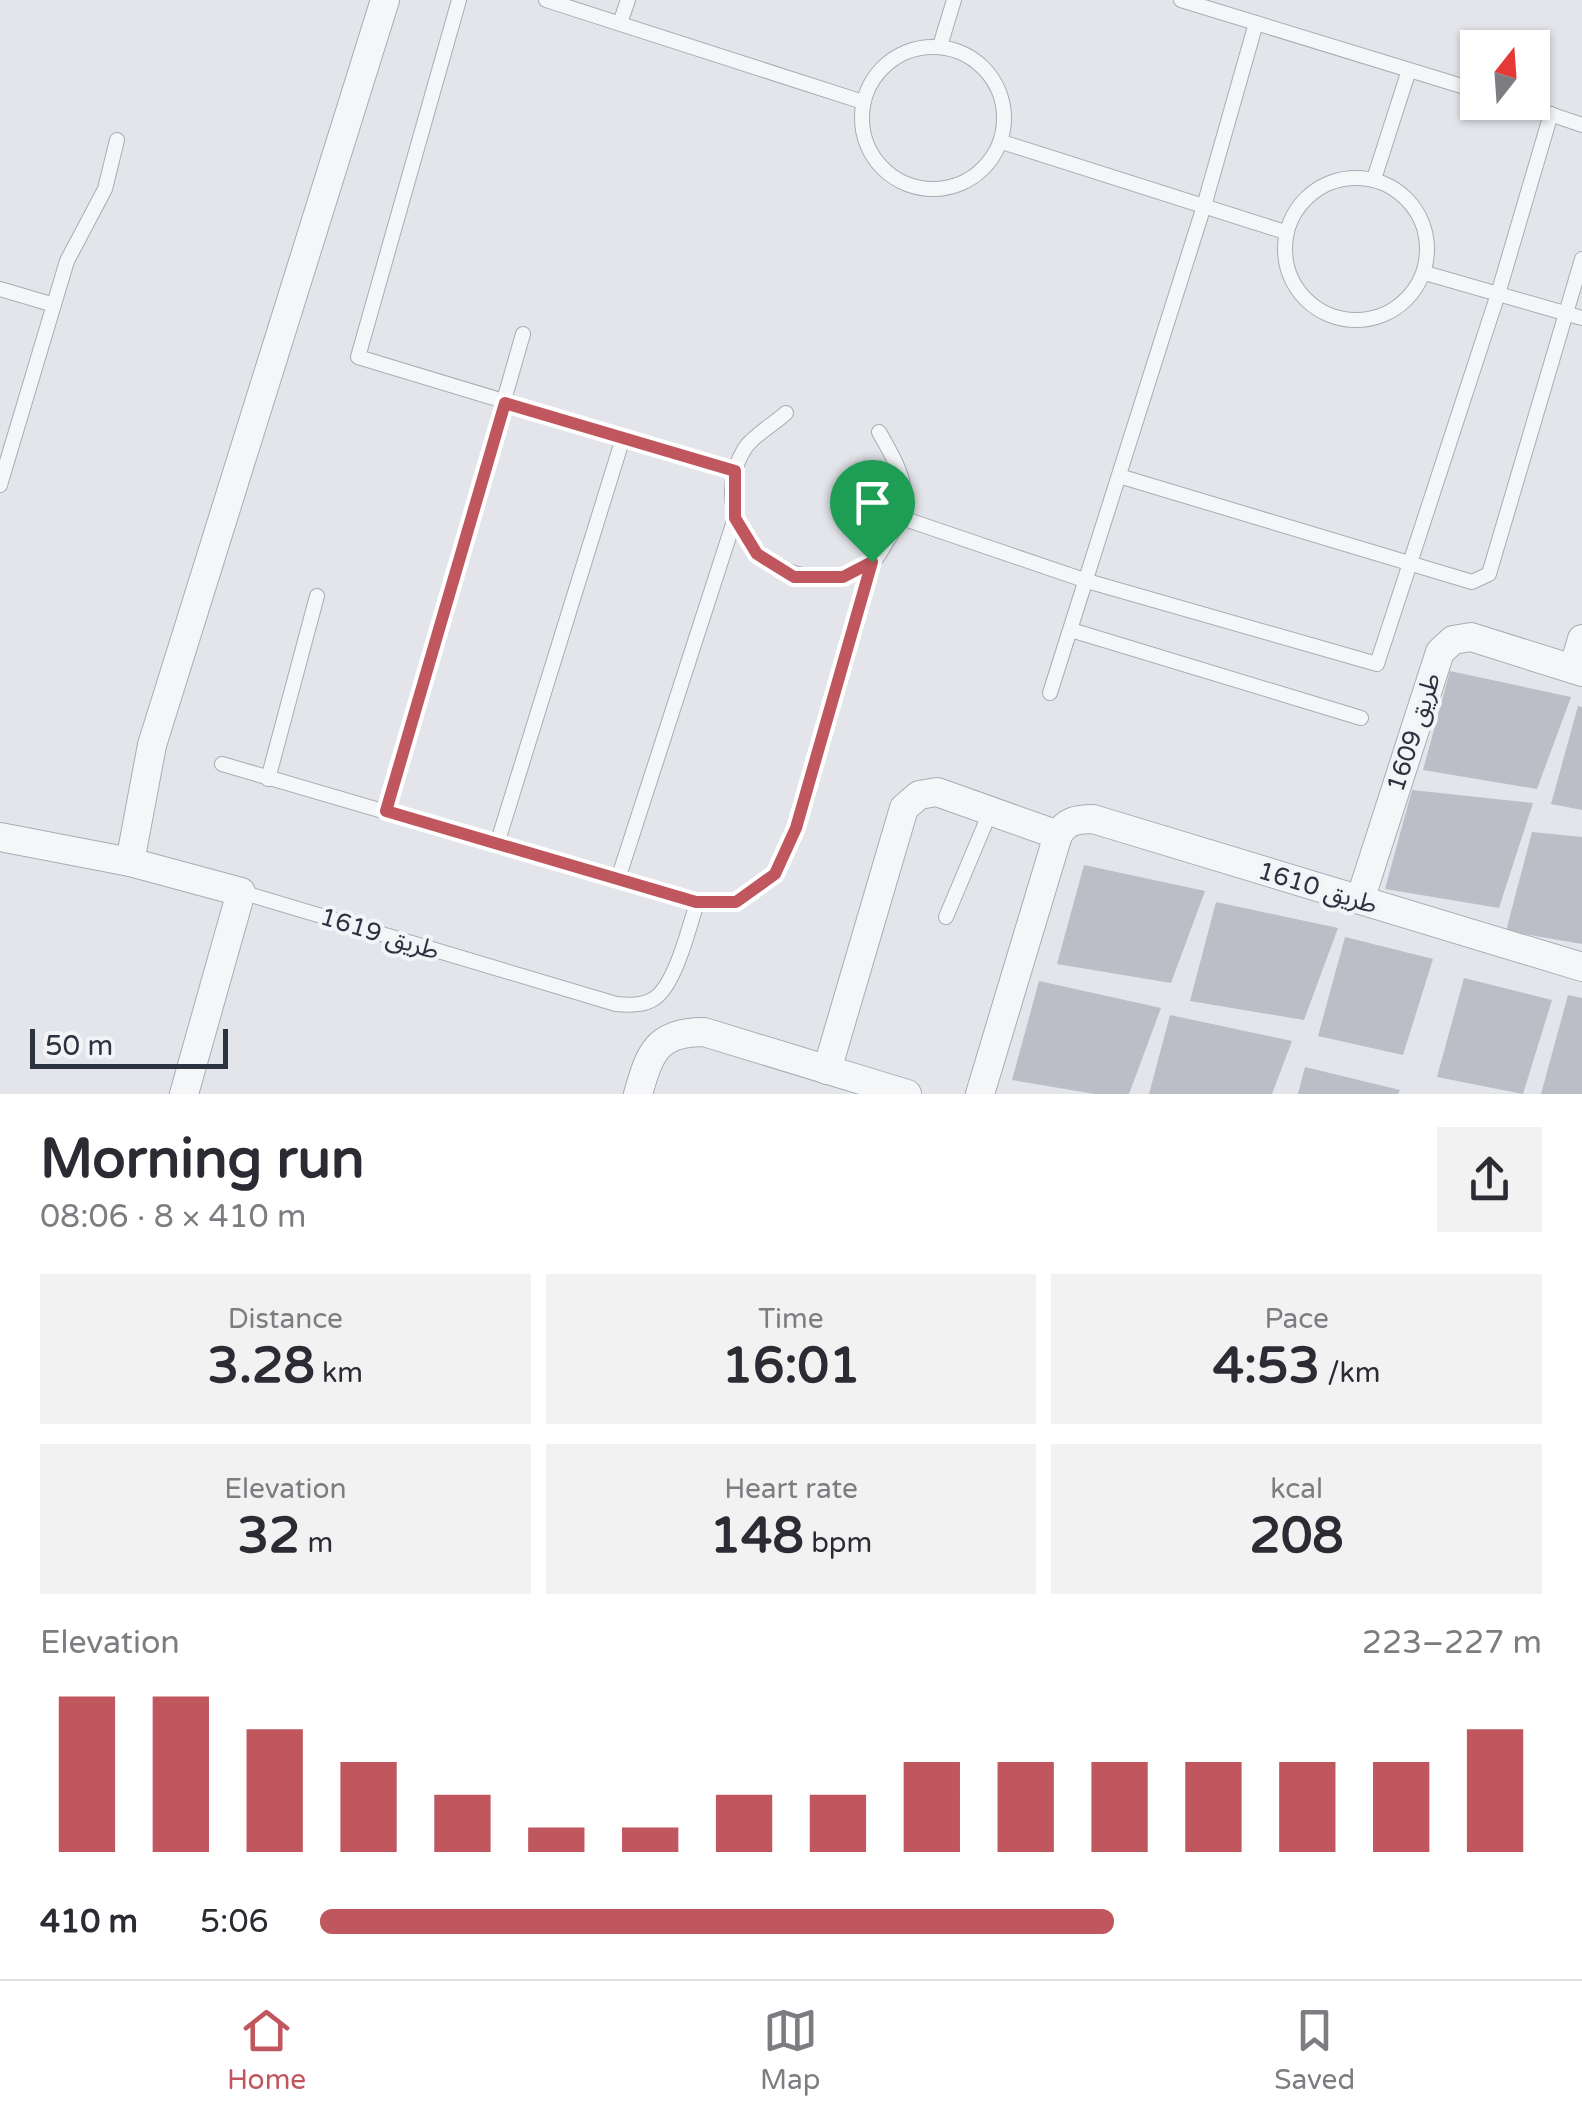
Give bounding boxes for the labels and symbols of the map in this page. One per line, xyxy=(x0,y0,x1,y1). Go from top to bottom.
north arrow xyxy=(1460,30,1550,120)
pin xyxy=(830,460,915,563)
street label: طريق 1609 xyxy=(1381,669,1447,795)
street label: طريق 1610 xyxy=(1254,856,1381,920)
street label: طريق 1619 xyxy=(316,902,443,966)
scale bar xyxy=(30,1024,228,1068)

